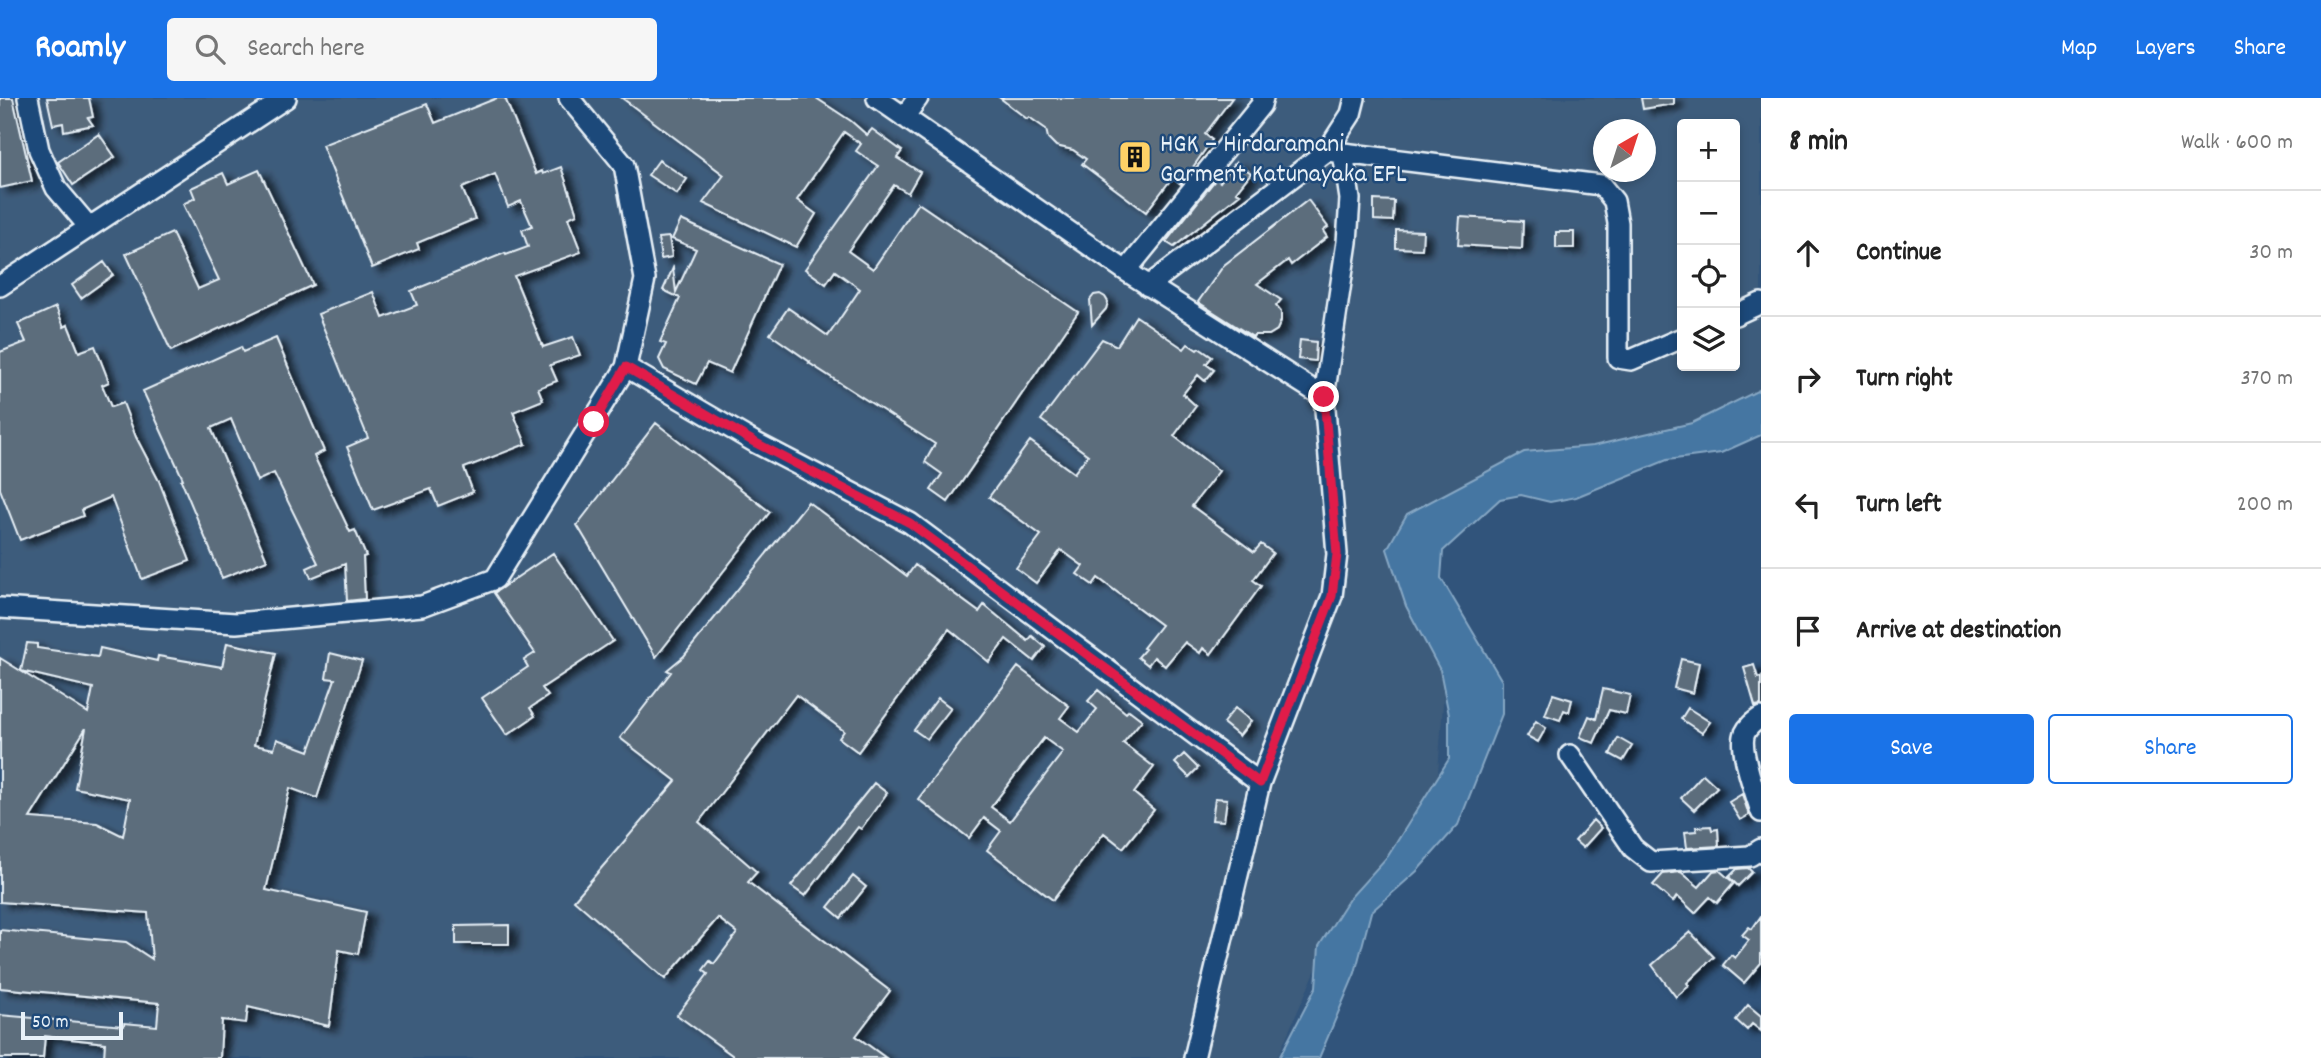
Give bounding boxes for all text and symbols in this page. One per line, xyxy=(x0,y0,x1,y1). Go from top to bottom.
search box xyxy=(167,18,657,81)
text: Roamly xyxy=(35,26,125,73)
icon: search xyxy=(191,30,229,68)
text: Search here xyxy=(247,31,365,68)
text: Map xyxy=(2061,32,2097,66)
text: Layers xyxy=(2135,32,2196,66)
text: Share xyxy=(2234,32,2286,66)
north arrow xyxy=(1593,119,1656,182)
map controls xyxy=(1677,119,1740,371)
button: + xyxy=(1677,119,1740,182)
text: 8 min xyxy=(1789,122,1848,165)
place label: HGK – Hirdaramani Garment Katunayaka EFL xyxy=(1160,127,1407,194)
text: Walk · 600 m xyxy=(2181,127,2293,160)
building icon: HGK – Hirdaramani Garment Katunayaka EFL xyxy=(1116,138,1154,176)
button: − xyxy=(1677,182,1740,245)
icon: ahead xyxy=(1789,234,1827,272)
text: Continue xyxy=(1856,235,1941,272)
text: 30 m xyxy=(2249,237,2293,270)
button: locate xyxy=(1677,245,1740,308)
button: layers xyxy=(1677,308,1740,371)
icon: right xyxy=(1789,360,1827,398)
text: Turn right xyxy=(1856,361,1953,398)
text: 370 m xyxy=(2240,363,2293,396)
route end xyxy=(1308,381,1339,412)
route start xyxy=(578,406,609,437)
icon: left xyxy=(1789,486,1827,524)
text: Turn left xyxy=(1856,487,1942,524)
text: 200 m xyxy=(2237,489,2293,522)
icon: arrive xyxy=(1789,612,1827,650)
text: Arrive at destination xyxy=(1856,613,2061,650)
button: Save xyxy=(1789,714,2034,784)
button: Share xyxy=(2048,714,2293,784)
scale bar xyxy=(21,1009,122,1041)
text: 50 m xyxy=(32,1010,69,1037)

